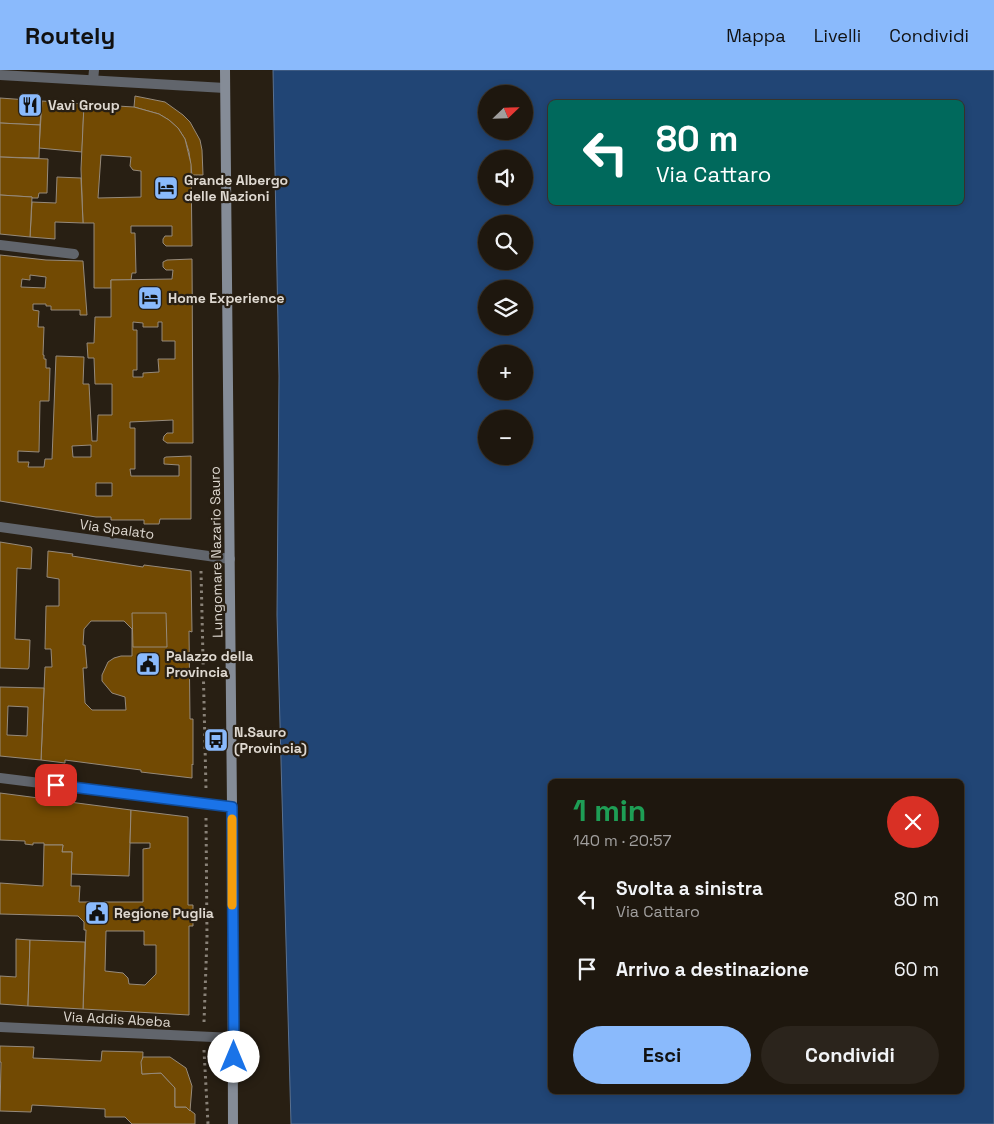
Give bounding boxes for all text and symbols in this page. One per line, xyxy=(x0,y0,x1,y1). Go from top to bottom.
text: Routely xyxy=(25,20,115,51)
text: Mappa xyxy=(726,24,786,47)
text: Livelli xyxy=(814,24,861,47)
text: Condividi xyxy=(889,24,969,47)
north arrow xyxy=(478,85,532,140)
map controls xyxy=(478,85,533,465)
restaurant icon: Vavì Group xyxy=(17,92,43,118)
place label: Vavì Group xyxy=(48,96,120,114)
text: 80 m xyxy=(656,117,738,161)
icon: left xyxy=(573,120,638,185)
button: sound xyxy=(478,150,533,205)
text: Via Cattaro xyxy=(656,160,771,188)
place label: Grande Albergo delle Nazioni xyxy=(184,171,288,205)
hotel icon: Grande Albergo delle Nazioni xyxy=(153,175,179,201)
button: search xyxy=(478,215,533,270)
button: layers xyxy=(478,280,533,335)
hotel icon: Home Experience xyxy=(137,285,163,311)
place label: Home Experience xyxy=(168,289,285,307)
button: + xyxy=(478,345,533,400)
button: − xyxy=(478,410,533,465)
street label: Lungomare Nazario Sauro xyxy=(206,466,226,638)
street label: Via Spalato xyxy=(78,515,156,543)
place label: Palazzo della Provincia xyxy=(166,647,253,681)
public building icon: Palazzo della Provincia xyxy=(135,651,161,677)
place label: N.Sauro (Provincia) xyxy=(234,723,307,757)
bus stop icon: N.Sauro (Provincia) xyxy=(203,727,229,753)
pin xyxy=(35,764,77,806)
icon: arrive xyxy=(42,771,70,799)
text: 1 min xyxy=(573,791,646,830)
button: close xyxy=(887,796,939,848)
text: 140 m · 20:57 xyxy=(573,830,671,851)
text: Svolta a sinistra xyxy=(616,876,763,901)
icon: left xyxy=(573,885,601,913)
text: 80 m xyxy=(894,887,939,912)
public building icon: Regione Puglia xyxy=(84,900,110,926)
text: Via Cattaro xyxy=(616,901,700,922)
place label: Regione Puglia xyxy=(114,904,214,922)
icon: arrive xyxy=(573,955,601,983)
text: Arrivo a destinazione xyxy=(616,957,809,982)
text: 60 m xyxy=(894,957,939,982)
street label: Via Addis Abeba xyxy=(63,1007,171,1031)
button: Esci xyxy=(573,1026,751,1084)
button: Condividi xyxy=(761,1026,939,1084)
position arrow xyxy=(207,1030,259,1082)

